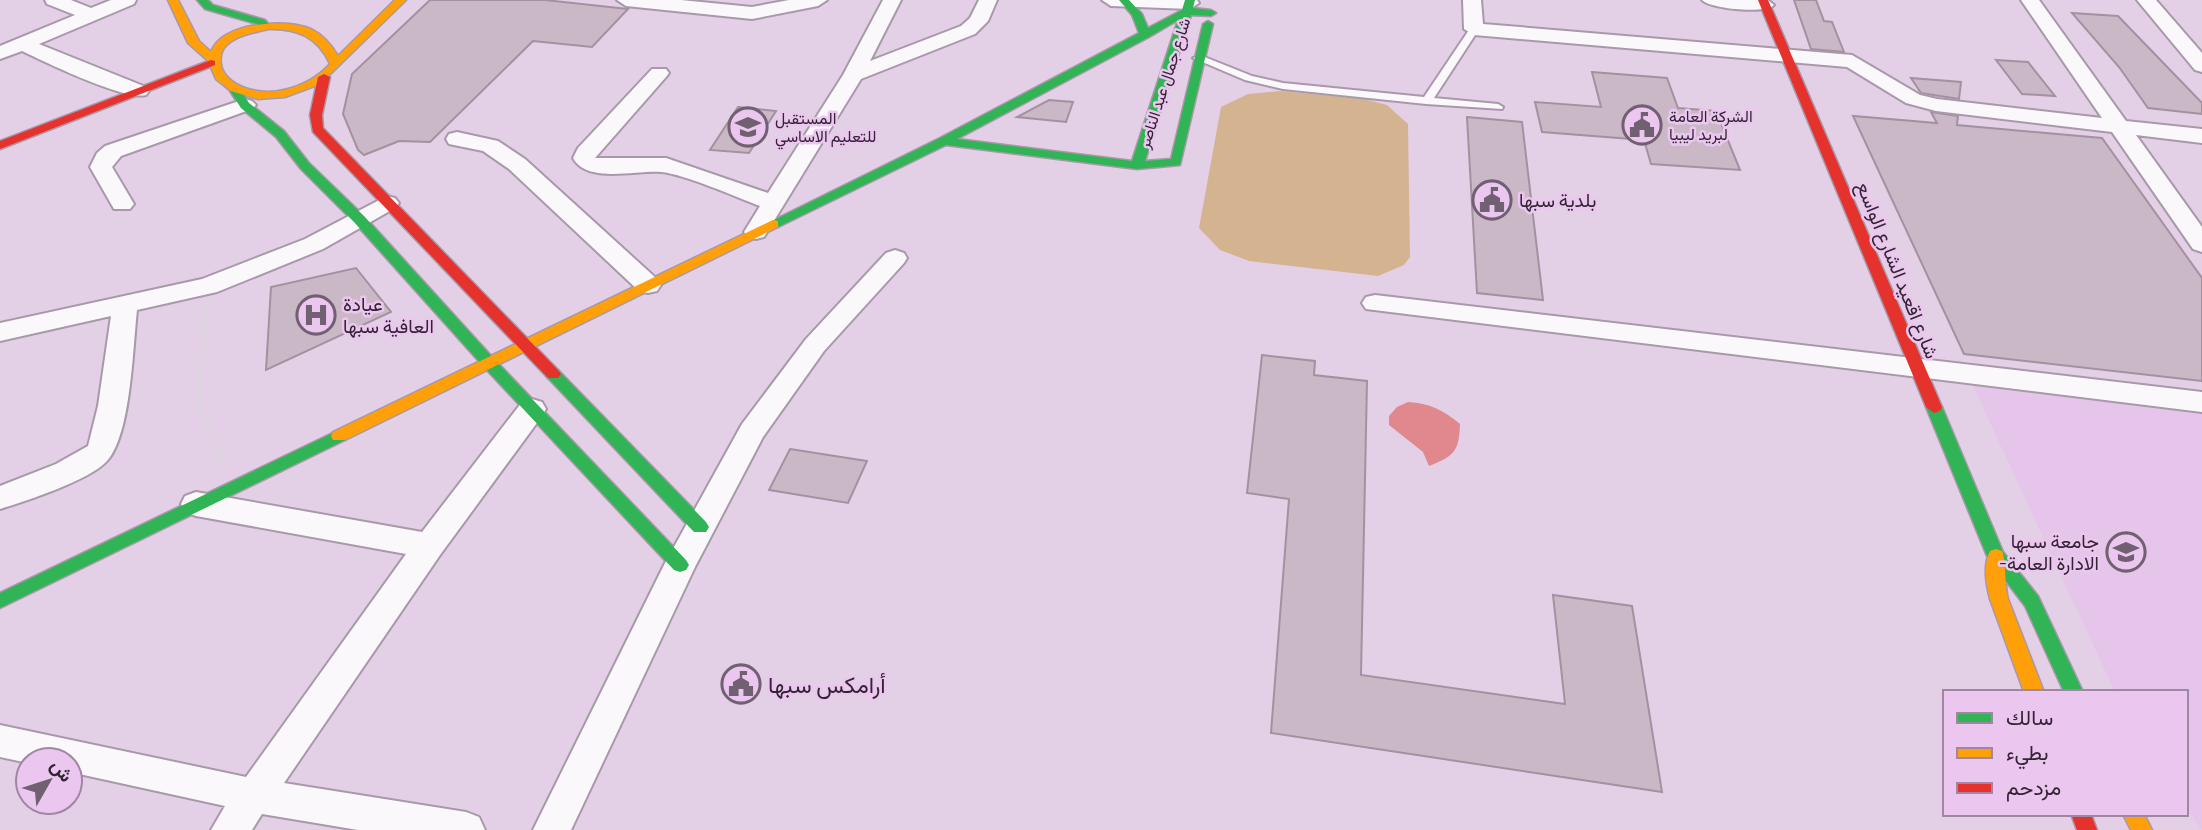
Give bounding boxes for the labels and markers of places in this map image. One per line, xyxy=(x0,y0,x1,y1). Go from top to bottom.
public building icon: الشركة العامة لبريد ليبيا xyxy=(1621,104,1663,146)
place label: الشركة العامة لبريد ليبيا xyxy=(1669,105,1753,145)
school or university icon: المستقبل للتعليم الاساسي xyxy=(727,106,769,148)
place label: المستقبل للتعليم الاساسي xyxy=(775,107,876,150)
public building icon: بلدية سبها xyxy=(1471,179,1513,221)
place label: بلدية سبها xyxy=(1519,187,1596,213)
place label: عيادة العافية سبها xyxy=(343,291,434,339)
hospital icon: عيادة العافية سبها xyxy=(295,294,337,336)
place label: جامعة سبها -الادارة العامة xyxy=(1999,528,2099,576)
school or university icon: جامعة سبها -الادارة العامة xyxy=(2105,531,2147,573)
public building icon: أرامكس سبها xyxy=(720,663,762,705)
place label: أرامكس سبها xyxy=(768,668,886,700)

